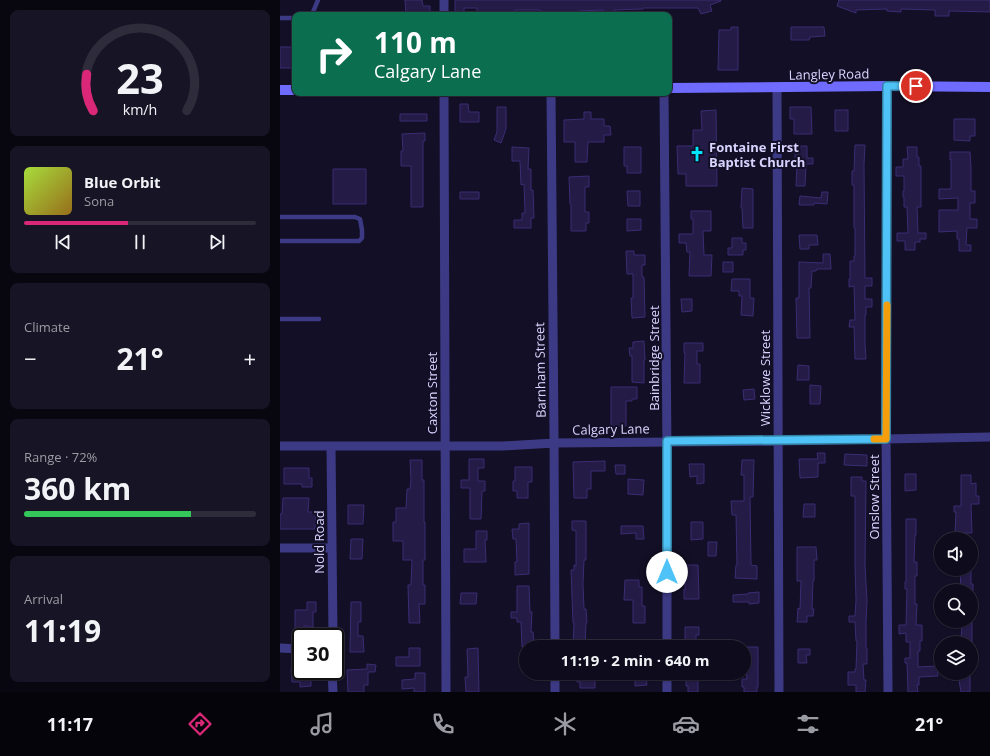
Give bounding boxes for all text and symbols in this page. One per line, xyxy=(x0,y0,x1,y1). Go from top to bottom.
text: 110 m xyxy=(374,23,457,61)
icon: right xyxy=(308,28,360,80)
text: 23 xyxy=(116,50,164,106)
text: Calgary Lane xyxy=(374,59,481,83)
street label: Langley Road xyxy=(789,64,869,84)
pin xyxy=(899,69,933,103)
icon: arrive xyxy=(905,75,927,97)
text: km/h xyxy=(123,100,157,119)
place label: Fontaine First Baptist Church xyxy=(709,138,805,171)
church icon: Fontaine First Baptist Church xyxy=(688,145,706,163)
text: Blue Orbit xyxy=(84,172,161,192)
text: Sona xyxy=(84,192,114,210)
icon: previous xyxy=(52,231,74,253)
icon: pause xyxy=(129,231,151,253)
icon: next xyxy=(206,231,228,253)
street label: Bainbridge Street xyxy=(645,305,663,411)
text: Climate xyxy=(24,318,70,336)
street label: Barnham Street xyxy=(530,322,550,418)
street label: Wicklowe Street xyxy=(756,329,774,426)
text: 21° xyxy=(116,338,164,379)
text: − xyxy=(24,343,37,373)
text: + xyxy=(243,343,256,373)
street label: Caxton Street xyxy=(423,351,441,434)
street label: Calgary Lane xyxy=(572,419,650,439)
text: Range · 72% xyxy=(24,448,97,466)
street label: Onslow Street xyxy=(865,454,883,540)
text: 360 km xyxy=(24,468,131,509)
street label: Nold Road xyxy=(310,510,328,574)
map controls xyxy=(934,532,978,680)
button: sound xyxy=(934,532,978,576)
position arrow xyxy=(646,551,688,593)
button: search xyxy=(934,584,978,628)
text: Arrival xyxy=(24,590,63,608)
text: 11:19 xyxy=(24,610,101,651)
speed limit sign: 30 xyxy=(292,628,344,680)
button: layers xyxy=(934,636,978,680)
text: 11:19 · 2 min · 640 m xyxy=(561,650,709,670)
icon: directions xyxy=(186,710,214,738)
icon: music xyxy=(308,710,336,738)
icon: phone xyxy=(429,710,457,738)
icon: climate xyxy=(551,710,579,738)
icon: car xyxy=(672,710,700,738)
icon: filters xyxy=(794,710,822,738)
text: 11:17 xyxy=(47,712,93,736)
text: 21° xyxy=(915,712,943,736)

